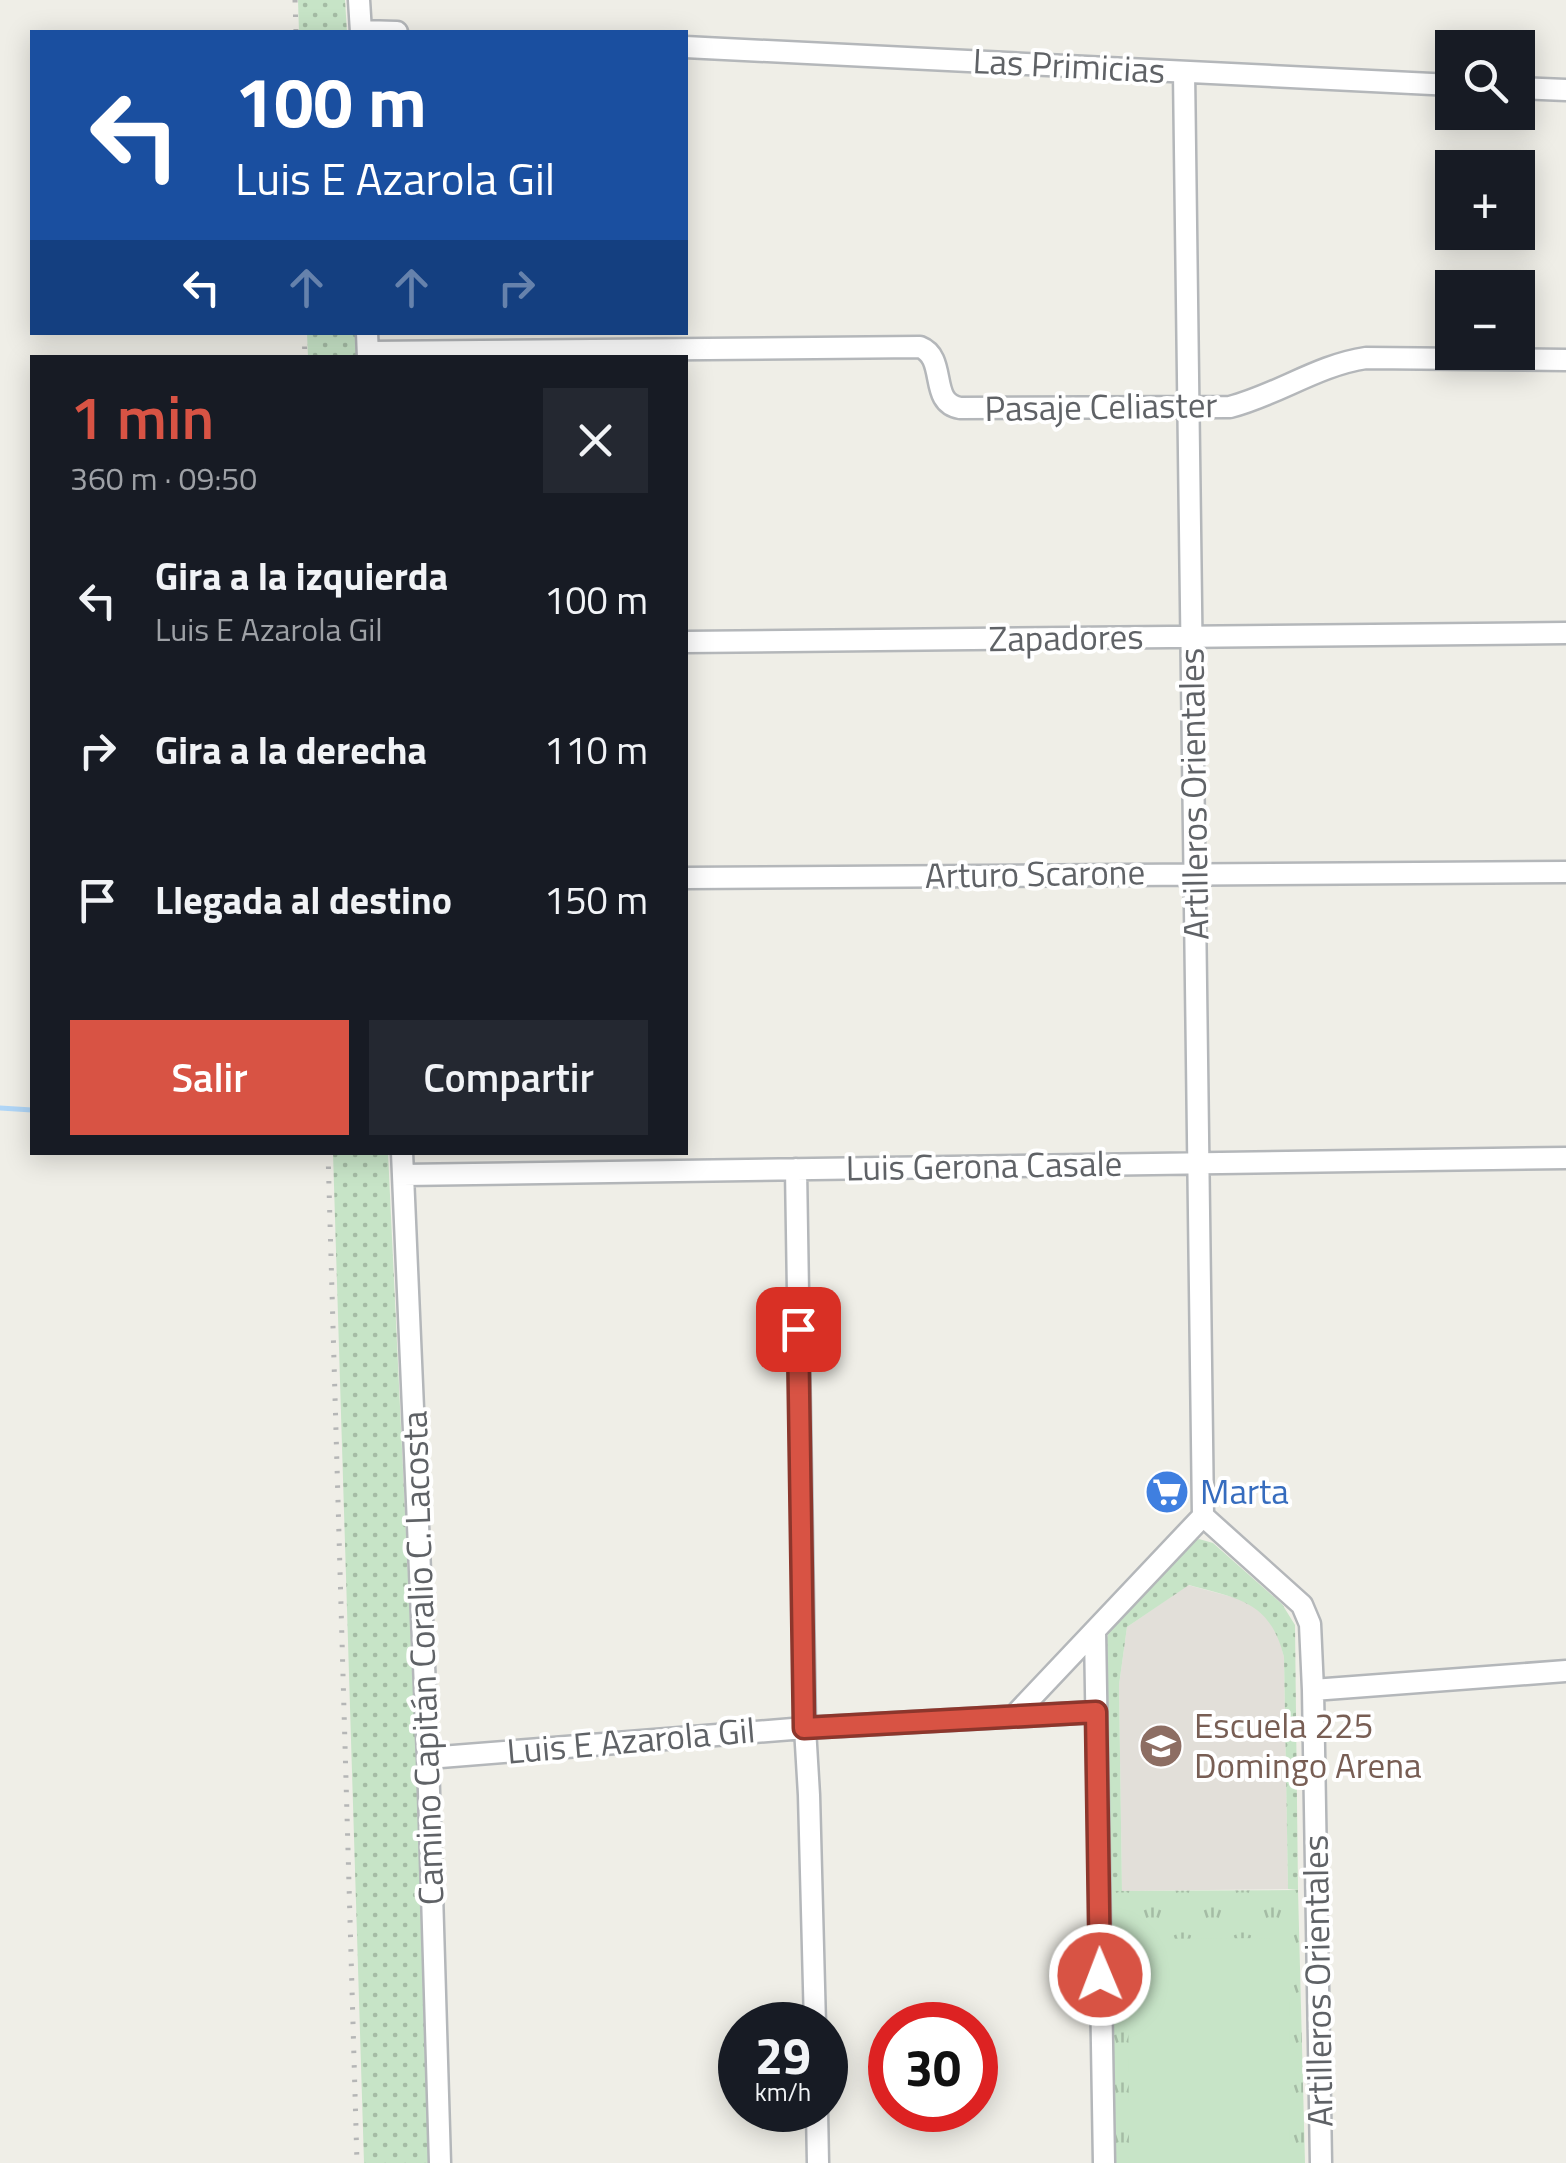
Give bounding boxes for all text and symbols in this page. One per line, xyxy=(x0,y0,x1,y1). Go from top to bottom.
map controls xyxy=(1435,30,1535,370)
button: search xyxy=(1435,30,1535,130)
street label: Las Primicias xyxy=(972,33,1167,97)
text: 100 m xyxy=(235,48,427,154)
icon: left xyxy=(70,70,200,200)
text: Luis E Azarola Gil xyxy=(235,144,555,212)
button: + xyxy=(1435,150,1535,250)
icon: left xyxy=(174,260,229,315)
icon: ahead xyxy=(279,260,334,315)
icon: ahead xyxy=(384,260,439,315)
icon: right xyxy=(489,260,544,315)
button: − xyxy=(1435,270,1535,370)
text: 1 min xyxy=(70,371,214,462)
street label: Pasaje Celiaster xyxy=(984,377,1218,435)
button: close xyxy=(543,388,648,493)
text: 360 m · 09:50 xyxy=(70,454,257,502)
text: Gira a la izquierda xyxy=(155,547,448,605)
text: 100 m xyxy=(544,571,648,629)
icon: left xyxy=(70,573,125,628)
text: Luis E Azarola Gil xyxy=(155,605,383,653)
street label: Zapadores xyxy=(988,609,1144,665)
street label: Artilleros Orientales xyxy=(1163,648,1223,941)
text: Gira a la derecha xyxy=(155,721,427,779)
text: 110 m xyxy=(544,721,648,779)
icon: right xyxy=(70,723,125,778)
street label: Arturo Scarone xyxy=(924,844,1146,902)
text: Llegada al destino xyxy=(155,871,452,929)
text: 150 m xyxy=(544,871,648,929)
icon: arrive xyxy=(70,873,125,928)
button: Salir xyxy=(70,1020,349,1135)
button: Compartir xyxy=(369,1020,648,1135)
street label: Luis Gerona Casale xyxy=(845,1136,1123,1194)
pin xyxy=(756,1287,841,1372)
icon: arrive xyxy=(771,1302,826,1357)
street label: Camino Capitán Coralio C. Lacosta xyxy=(386,1410,458,1906)
place label: Marta xyxy=(1200,1464,1289,1518)
supermarket icon: Marta xyxy=(1144,1469,1190,1515)
place label: Escuela 225 Domingo Arena xyxy=(1194,1698,1422,1792)
street label: Luis E Azarola Gil xyxy=(505,1702,757,1778)
school or university icon: Escuela 225 Domingo Arena xyxy=(1138,1723,1184,1769)
street label: Artilleros Orientales xyxy=(1287,1835,1347,2128)
position arrow xyxy=(1048,1923,1152,2027)
speed limit sign: 30 xyxy=(868,2002,998,2132)
text: 29 xyxy=(755,2017,811,2093)
text: km/h xyxy=(755,2073,811,2111)

